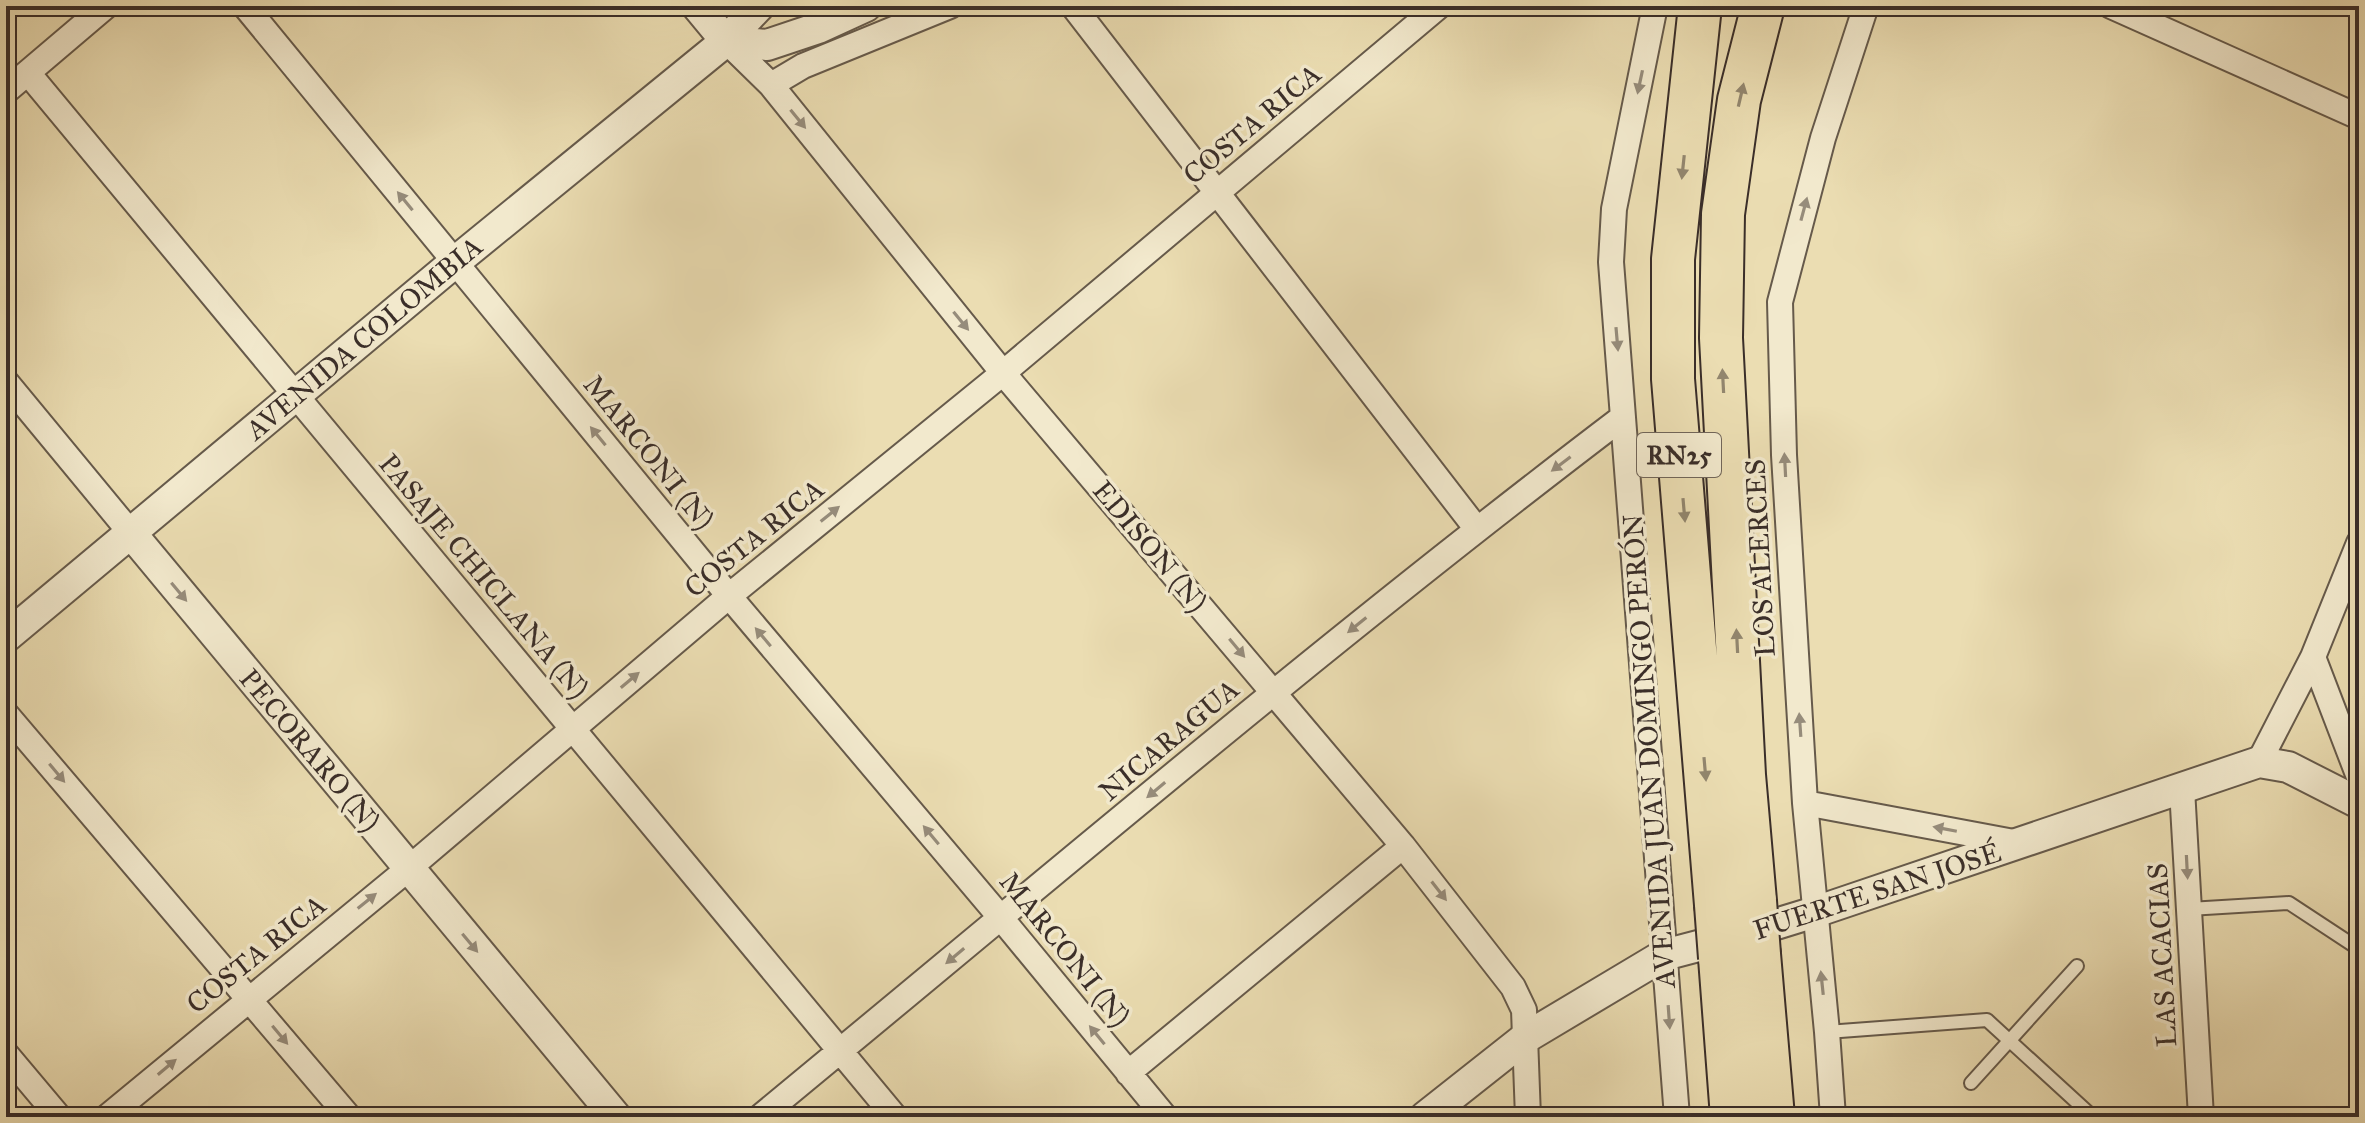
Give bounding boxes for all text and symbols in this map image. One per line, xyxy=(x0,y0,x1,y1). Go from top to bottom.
street label: COSTA RICA xyxy=(1176,56,1328,192)
one-way arrow xyxy=(1633,70,1646,95)
one-way arrow xyxy=(1735,82,1748,107)
one-way arrow xyxy=(789,108,806,128)
one-way arrow xyxy=(1676,155,1689,180)
one-way arrow xyxy=(397,192,414,212)
one-way arrow xyxy=(1799,196,1811,221)
street label: AVENIDA COLOMBIA xyxy=(238,229,490,448)
one-way arrow xyxy=(953,311,969,331)
one-way arrow xyxy=(1611,327,1624,352)
street label: MARCONI (N) xyxy=(576,368,722,536)
one-way arrow xyxy=(1716,368,1729,393)
one-way arrow xyxy=(590,426,607,446)
road number: RN25 xyxy=(1637,433,1721,477)
street label: PASAJE CHICLANA (N) xyxy=(371,447,597,705)
one-way arrow xyxy=(1778,452,1791,477)
one-way arrow xyxy=(1551,456,1571,472)
street label: LOS ALERCES xyxy=(1737,458,1783,658)
street label: COSTA RICA xyxy=(677,471,831,605)
street label: EDISON (N) xyxy=(1085,473,1215,619)
one-way arrow xyxy=(1677,498,1690,523)
one-way arrow xyxy=(820,506,840,523)
street label: AVENIDA JUAN DOMINGO PERÓN xyxy=(1615,513,1683,990)
one-way arrow xyxy=(170,582,187,602)
one-way arrow xyxy=(1347,616,1367,633)
one-way arrow xyxy=(755,627,772,647)
one-way arrow xyxy=(1730,628,1743,653)
one-way arrow xyxy=(1228,638,1245,658)
street label: PECORARO (N) xyxy=(232,662,388,838)
street label: NICARAGUA xyxy=(1092,671,1246,809)
one-way arrow xyxy=(620,672,640,689)
one-way arrow xyxy=(1793,712,1806,737)
one-way arrow xyxy=(1698,757,1711,782)
one-way arrow xyxy=(48,763,65,783)
one-way arrow xyxy=(1146,781,1166,798)
one-way arrow xyxy=(1932,822,1957,834)
one-way arrow xyxy=(923,826,940,846)
street label: FUERTE SAN JOSÉ xyxy=(1749,834,2005,948)
one-way arrow xyxy=(2180,855,2193,880)
street label: LAS ACACIAS xyxy=(2140,862,2184,1048)
street label: MARCONI (N) xyxy=(992,865,1138,1033)
one-way arrow xyxy=(1430,881,1447,901)
street label: COSTA RICA xyxy=(179,887,333,1021)
one-way arrow xyxy=(357,894,377,910)
one-way arrow xyxy=(461,933,478,953)
one-way arrow xyxy=(946,947,966,964)
one-way arrow xyxy=(1816,971,1829,996)
one-way arrow xyxy=(1663,1005,1676,1030)
one-way arrow xyxy=(271,1025,288,1045)
one-way arrow xyxy=(1089,1026,1106,1046)
one-way arrow xyxy=(156,1059,176,1076)

